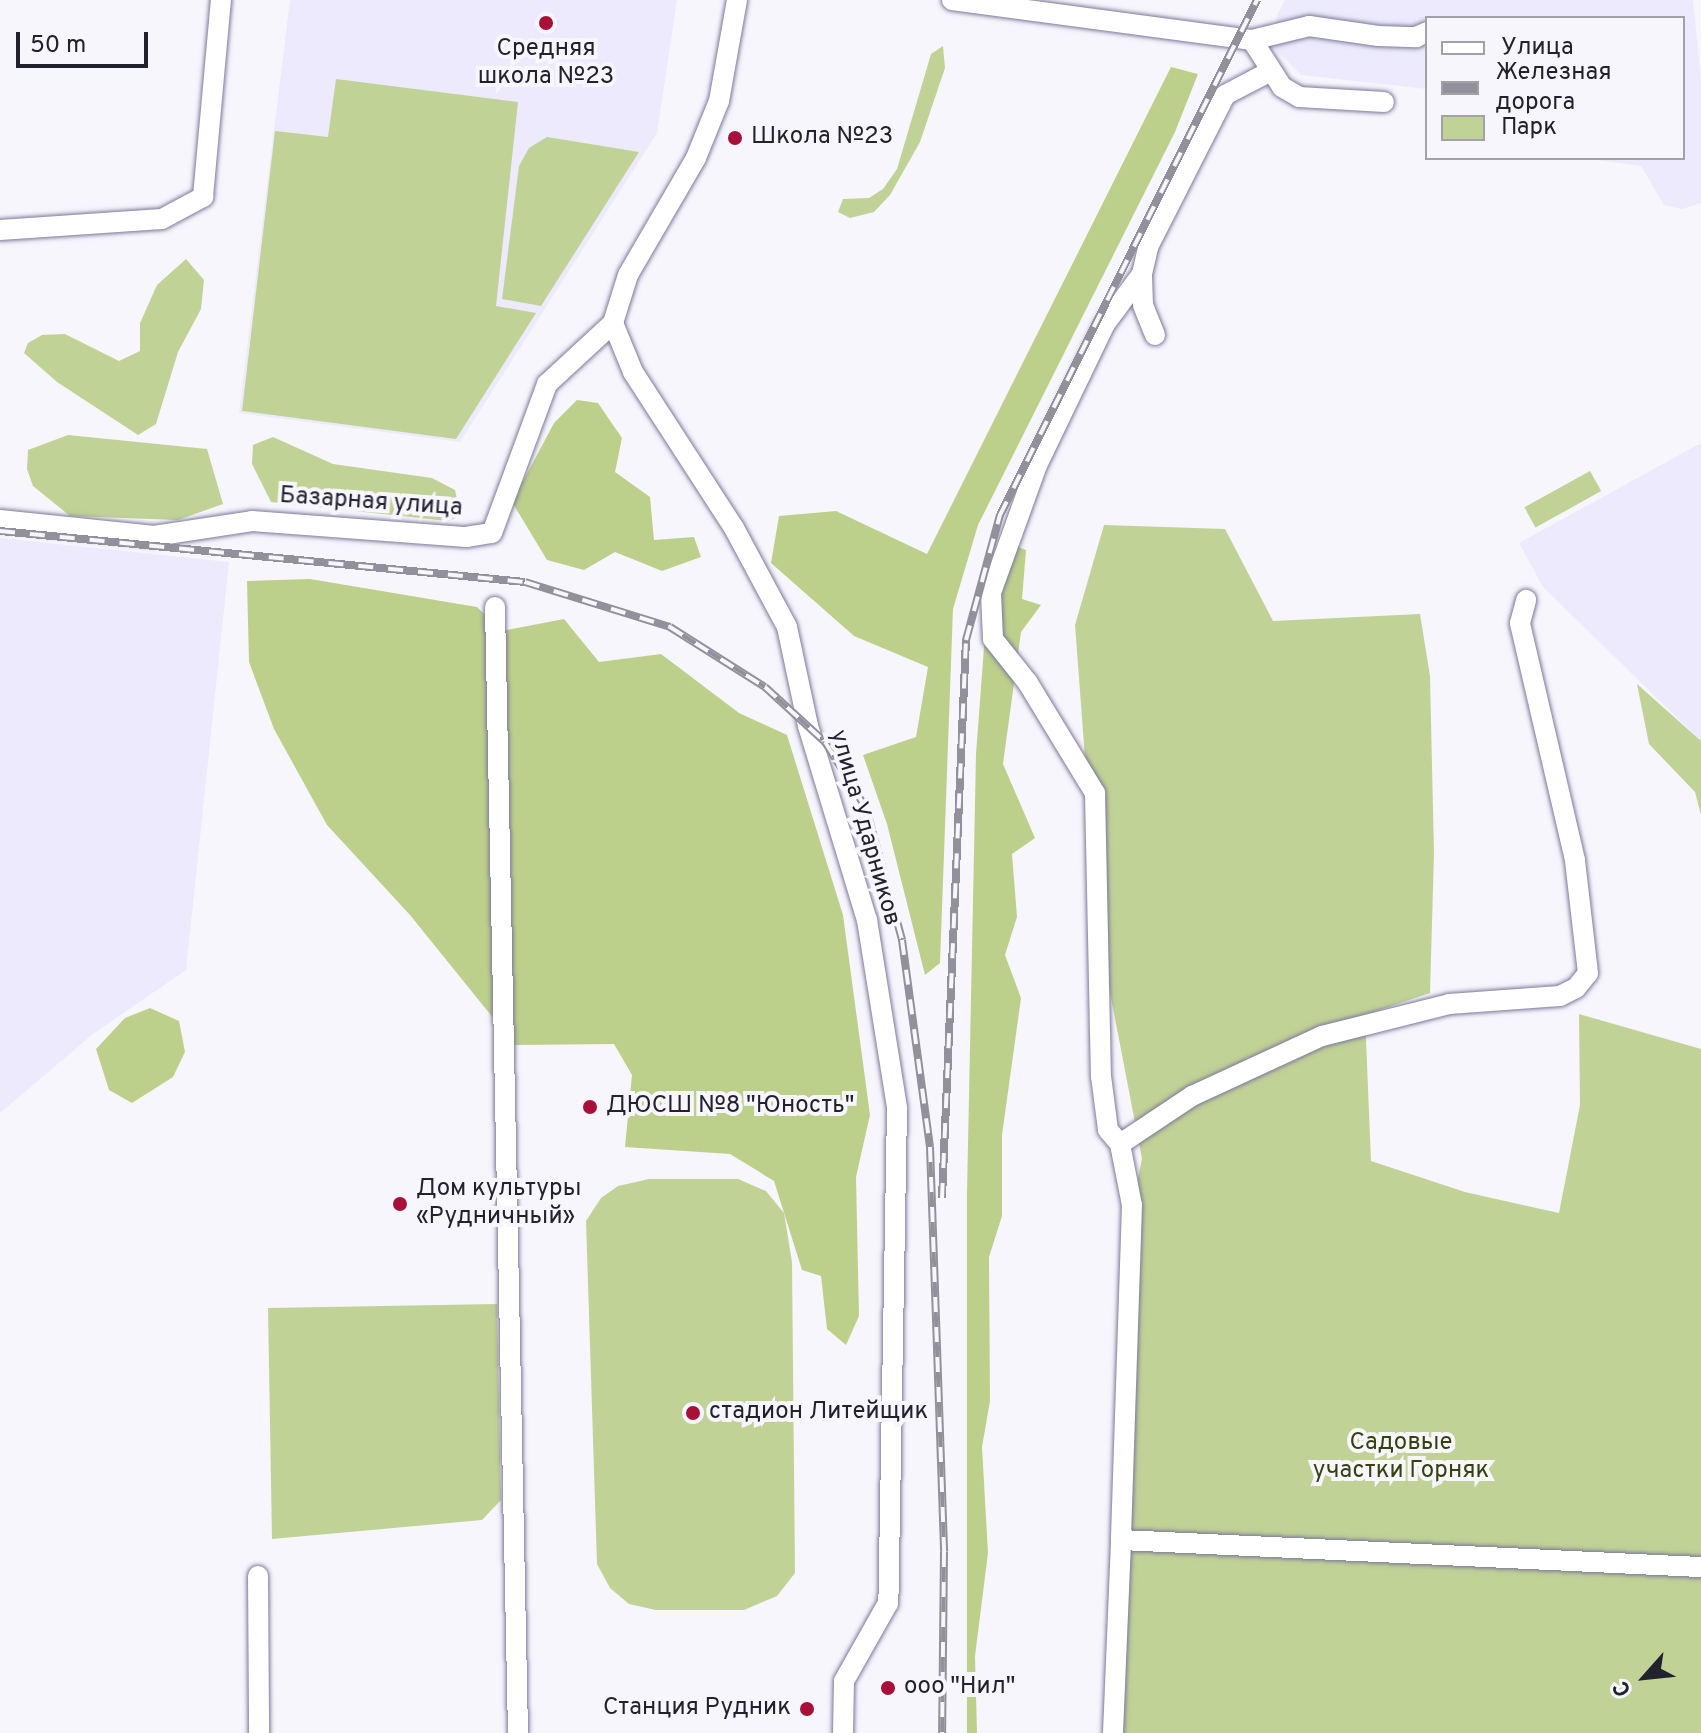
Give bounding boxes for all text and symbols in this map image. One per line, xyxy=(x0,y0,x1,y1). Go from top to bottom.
marker: Средняя школа №23 xyxy=(537,14,555,32)
scale bar xyxy=(20,16,152,66)
legend xyxy=(1425,16,1685,160)
text: 50 m xyxy=(30,31,86,61)
text: Улица xyxy=(1501,33,1574,63)
place label: Средняя школа №23 xyxy=(478,36,614,92)
text: Железная дорога xyxy=(1495,58,1612,118)
text: Парк xyxy=(1501,113,1557,143)
place label: Школа №23 xyxy=(751,124,893,152)
marker: Школа №23 xyxy=(726,129,744,147)
street label: Базарная улица xyxy=(279,482,463,524)
street label: улица Ударников xyxy=(822,727,906,929)
place label: ДЮСШ №8 "Юность" xyxy=(606,1093,854,1121)
marker: ДЮСШ №8 "Юность" xyxy=(581,1098,599,1116)
place label: Дом культуры «Рудничный» xyxy=(416,1176,581,1232)
marker: Дом культуры «Рудничный» xyxy=(391,1195,409,1213)
place label: стадион Литейщик xyxy=(709,1399,928,1427)
marker: стадион Литейщик xyxy=(684,1404,702,1422)
park label: Садовые участки Горняк xyxy=(1313,1430,1489,1486)
north arrow xyxy=(1605,1637,1685,1717)
place label: ооо "Нил" xyxy=(904,1674,1015,1702)
text: С xyxy=(1608,1676,1638,1701)
marker: ооо "Нил" xyxy=(879,1679,897,1697)
place label: Станция Рудник xyxy=(603,1695,791,1723)
marker: Станция Рудник xyxy=(798,1700,816,1718)

